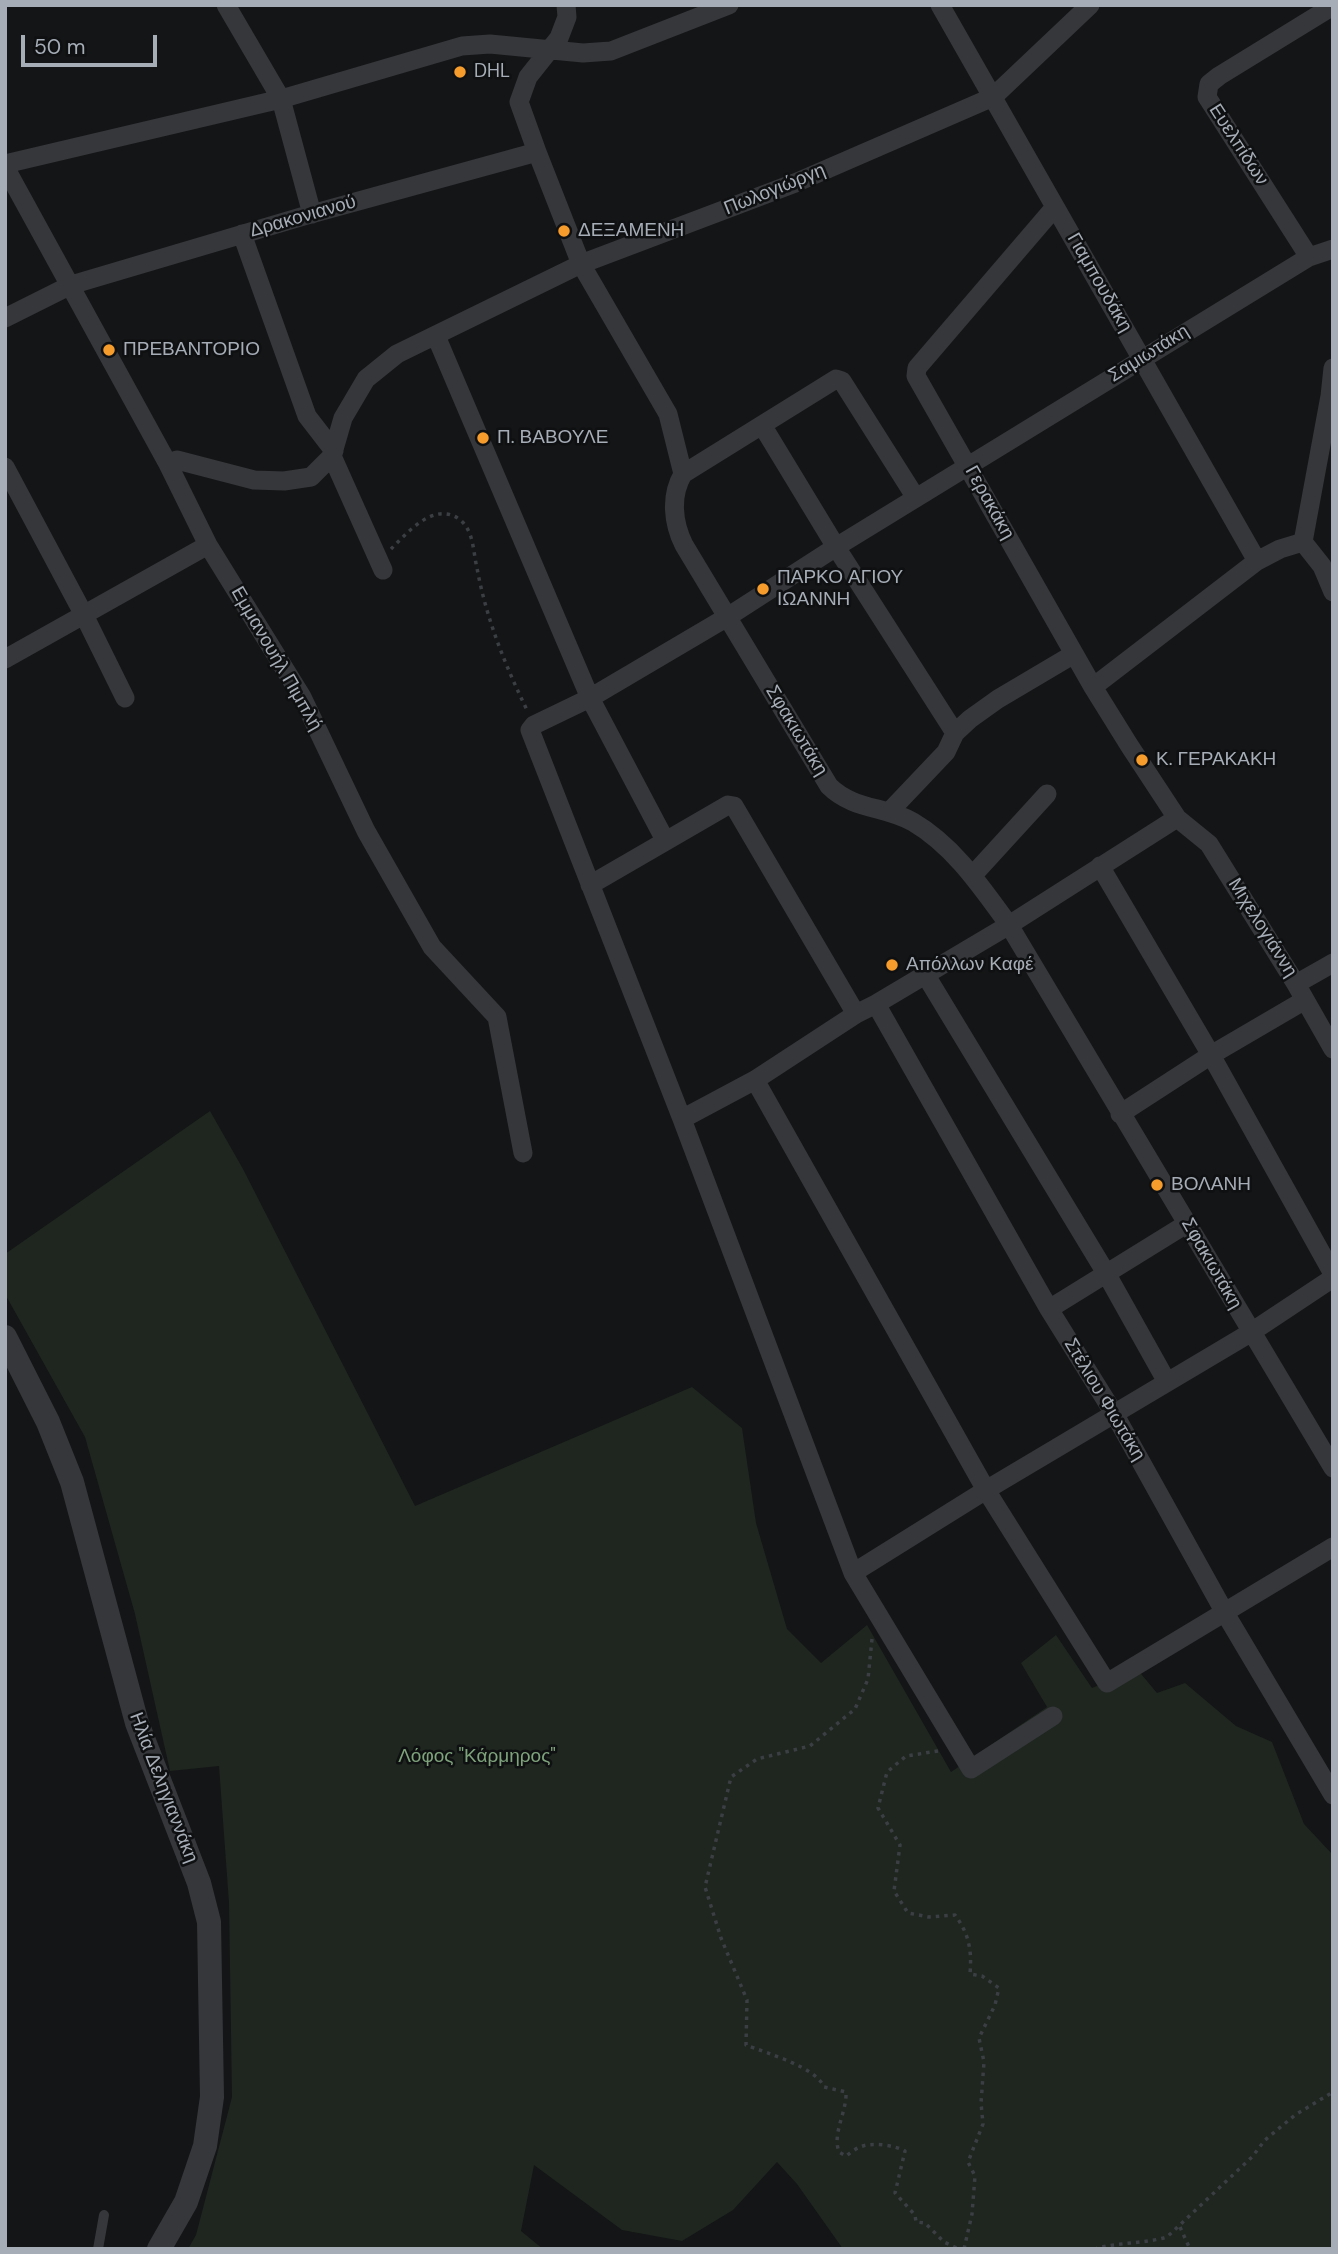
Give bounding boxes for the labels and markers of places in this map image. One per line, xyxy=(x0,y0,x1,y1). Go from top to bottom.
place label: DHL xyxy=(474,61,510,83)
marker: DHL xyxy=(452,64,468,80)
place label: ΔΕΞΑΜΕΝΗ xyxy=(578,220,684,242)
marker: ΔΕΞΑΜΕΝΗ xyxy=(556,223,572,239)
place label: ΠΡΕΒΑΝΤΟΡΙΟ xyxy=(123,339,260,361)
marker: ΠΡΕΒΑΝΤΟΡΙΟ xyxy=(101,342,117,358)
place label: Π. ΒΑΒΟΥΛΕ xyxy=(497,427,608,449)
marker: Π. ΒΑΒΟΥΛΕ xyxy=(475,430,491,446)
place label: ΠΑΡΚΟ ΑΓΙΟΥ ΙΩΑΝΝΗ xyxy=(777,567,903,611)
marker: ΠΑΡΚΟ ΑΓΙΟΥ ΙΩΑΝΝΗ xyxy=(755,581,771,597)
place label: Κ. ΓΕΡΑΚΑΚΗ xyxy=(1156,749,1276,771)
marker: Κ. ΓΕΡΑΚΑΚΗ xyxy=(1134,752,1150,768)
place label: Απόλλων Καφέ xyxy=(906,954,1033,976)
marker: Απόλλων Καφέ xyxy=(884,957,900,973)
place label: ΒΟΛΑΝΗ xyxy=(1171,1174,1251,1196)
marker: ΒΟΛΑΝΗ xyxy=(1149,1177,1165,1193)

